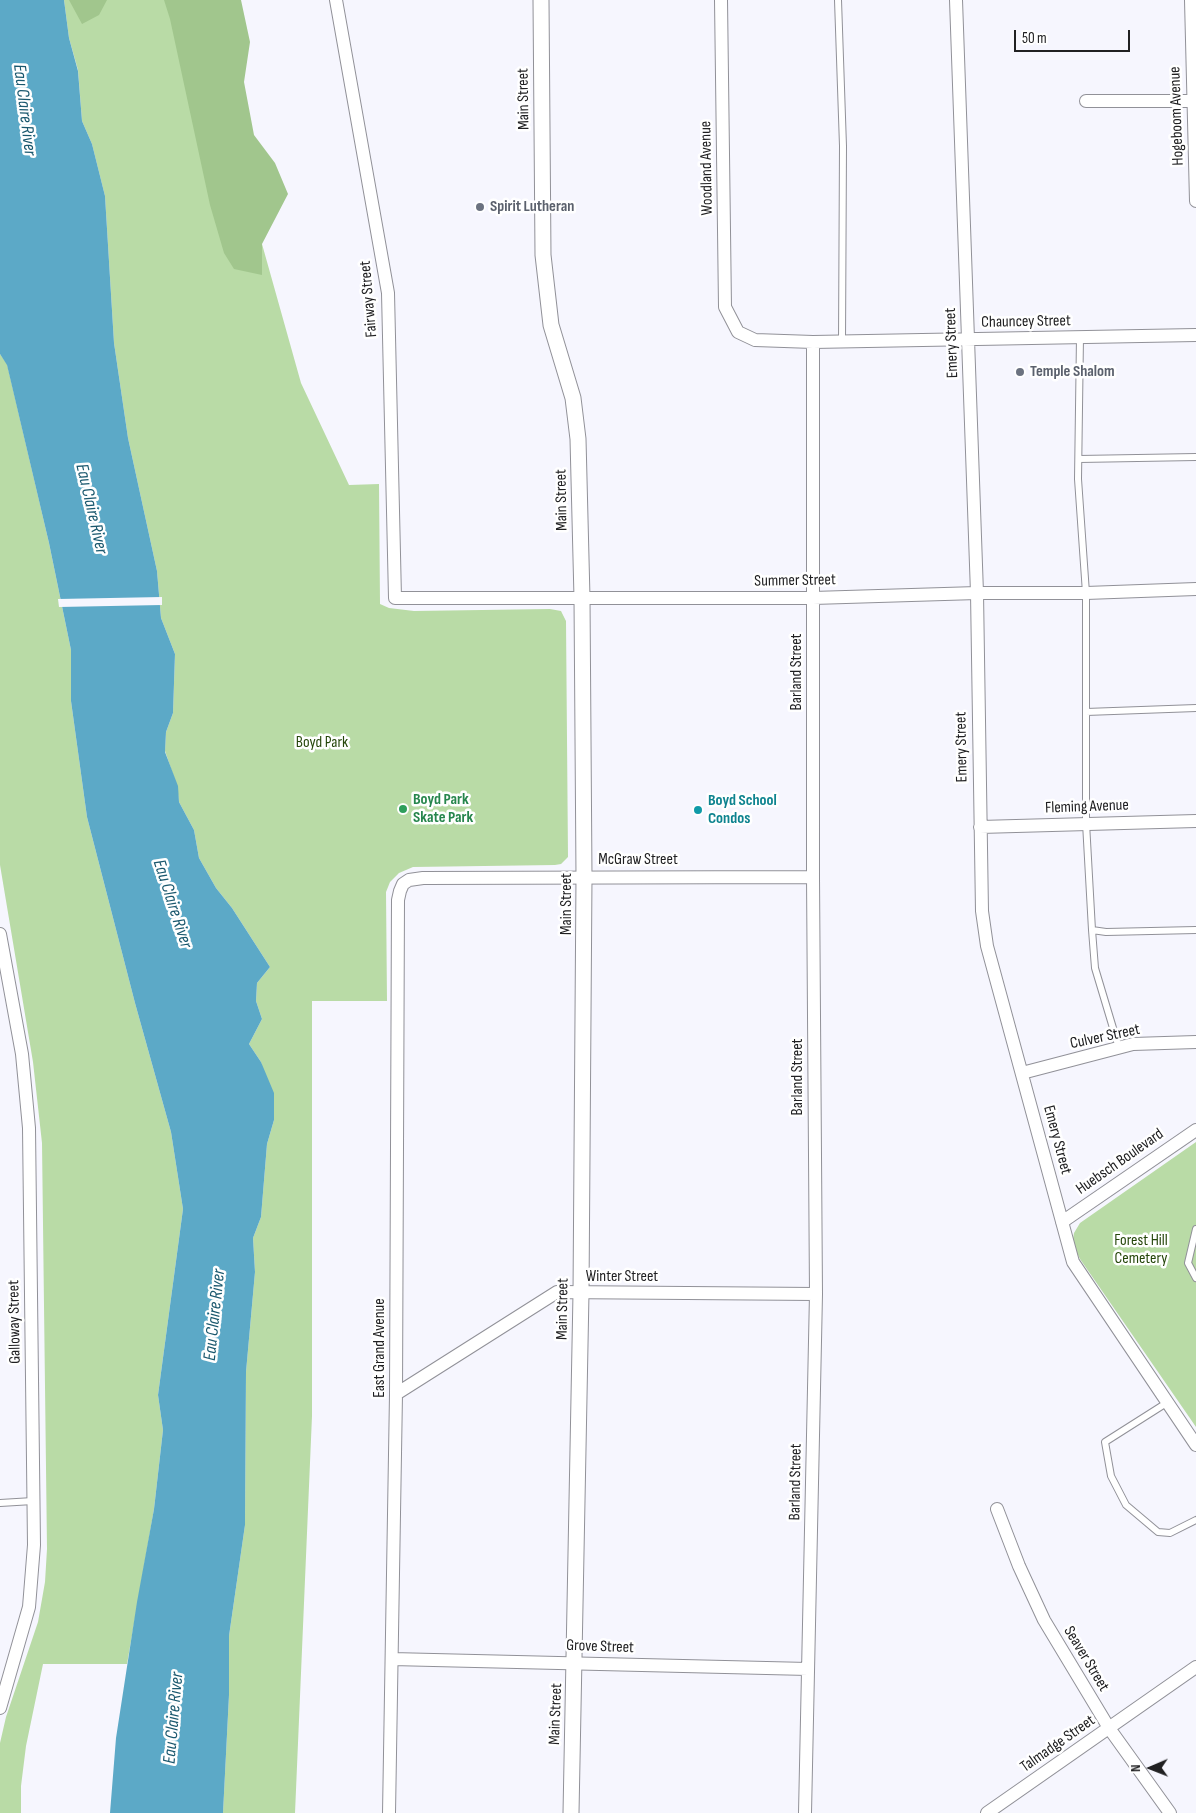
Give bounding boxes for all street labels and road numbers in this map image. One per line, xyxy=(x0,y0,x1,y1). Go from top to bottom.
street label: Hogeboom Avenue xyxy=(1166,66,1188,166)
street label: Main Street xyxy=(514,68,534,130)
street label: Woodland Avenue xyxy=(697,121,717,215)
street label: Fairway Street xyxy=(356,260,382,338)
street label: Emery Street xyxy=(941,307,963,379)
street label: Chauncey Street xyxy=(981,312,1071,332)
street label: Main Street xyxy=(552,469,572,531)
street label: Summer Street xyxy=(754,571,836,591)
street label: Barland Street xyxy=(787,634,807,710)
street label: Emery Street xyxy=(952,712,972,782)
street label: Fleming Avenue xyxy=(1045,796,1129,818)
street label: McGraw Street xyxy=(598,850,678,870)
street label: Main Street xyxy=(557,873,577,935)
street label: Culver Street xyxy=(1068,1020,1142,1054)
street label: Barland Street xyxy=(788,1039,808,1115)
street label: Emery Street xyxy=(1039,1103,1075,1177)
street label: Huebsch Boulevard xyxy=(1073,1125,1167,1199)
street label: Winter Street xyxy=(586,1267,658,1287)
street label: Main Street xyxy=(553,1278,573,1340)
street label: Galloway Street xyxy=(5,1280,25,1364)
street label: East Grand Avenue xyxy=(370,1298,390,1398)
street label: Barland Street xyxy=(786,1443,806,1521)
street label: Seaver Street xyxy=(1059,1623,1113,1695)
street label: Grove Street xyxy=(566,1636,634,1658)
street label: Main Street xyxy=(545,1683,567,1745)
street label: Talmadge Street xyxy=(1017,1711,1099,1777)

